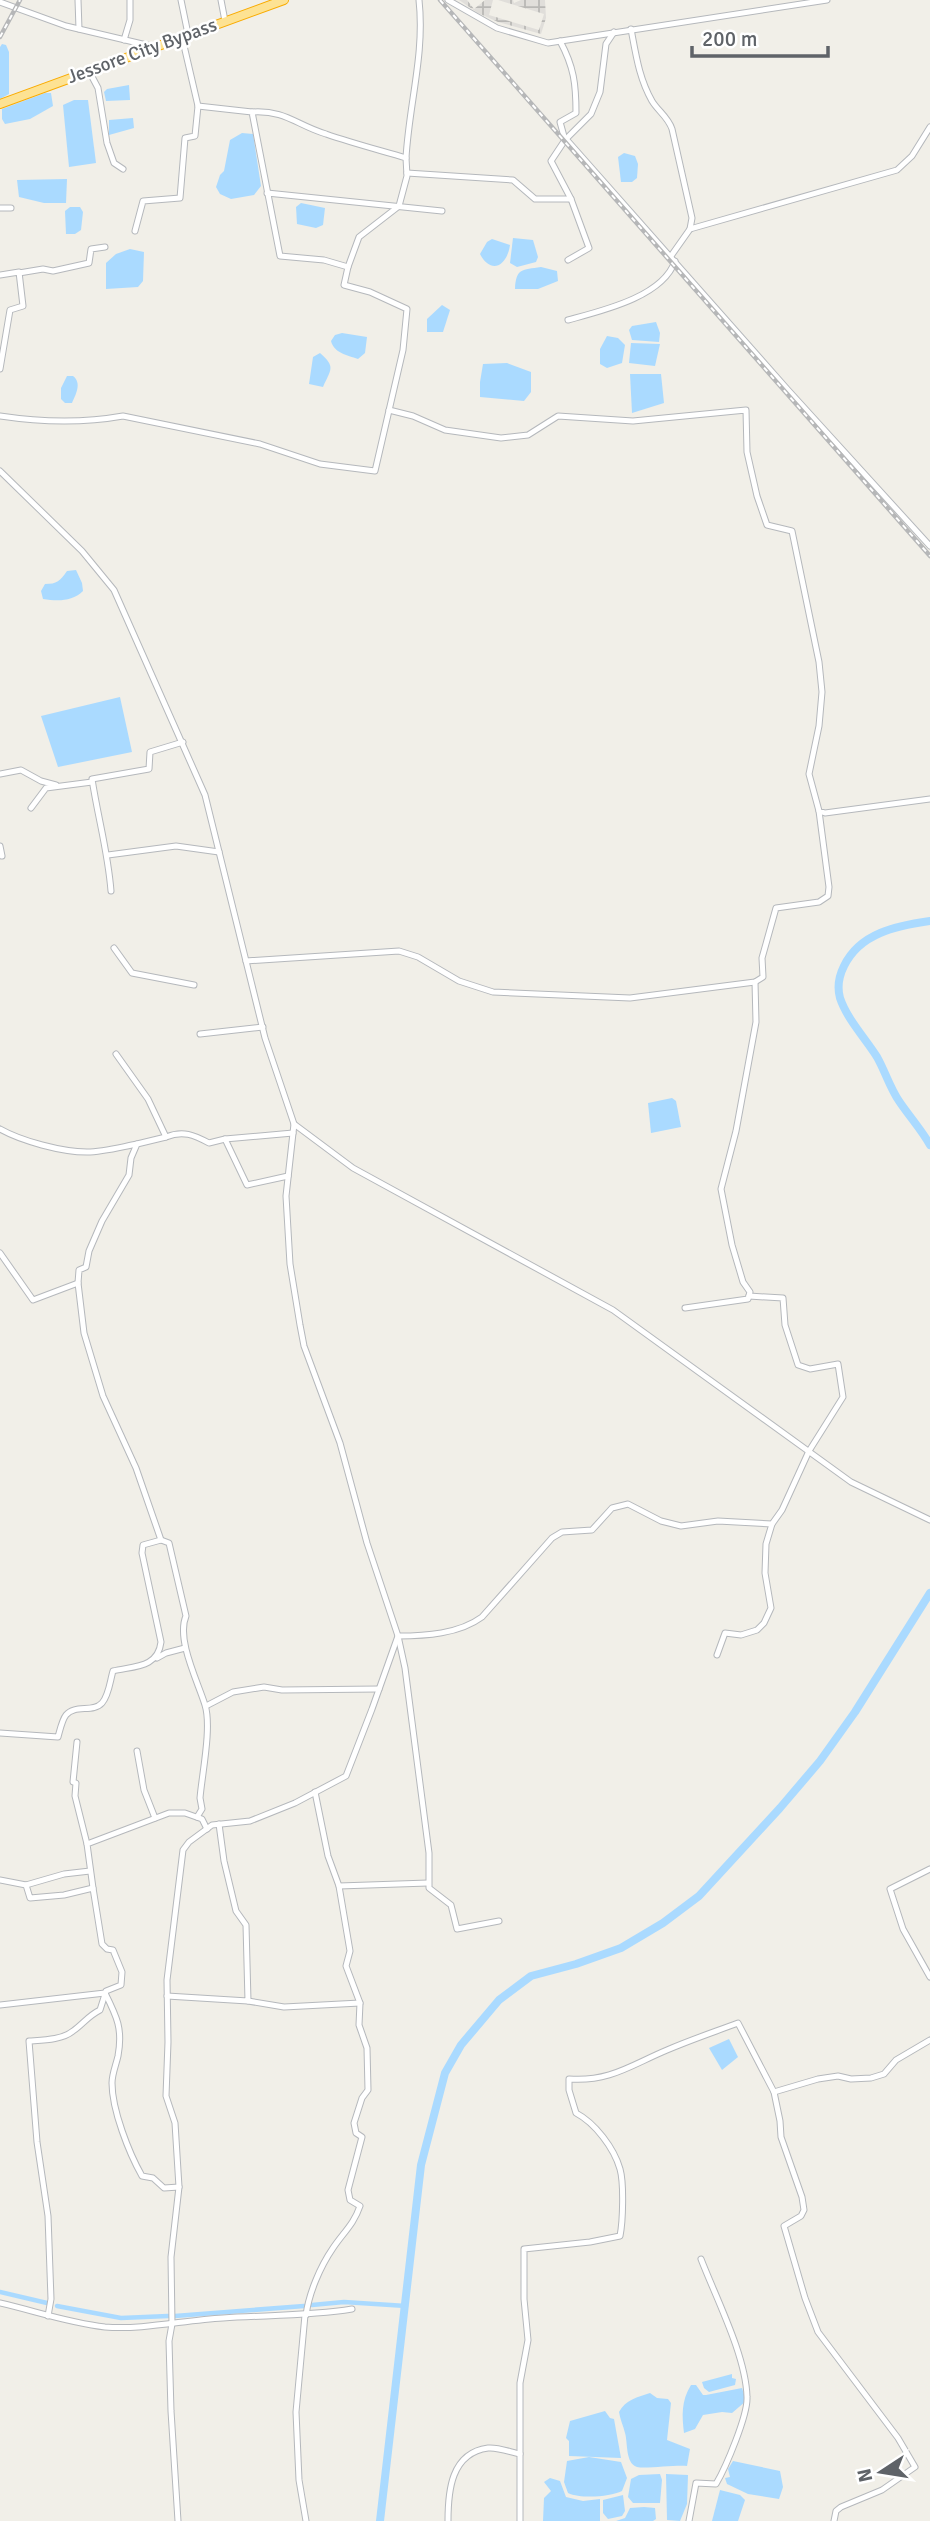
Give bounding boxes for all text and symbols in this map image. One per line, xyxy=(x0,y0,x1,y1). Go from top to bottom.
street label: Jessore City Bypass xyxy=(64,13,220,89)
scale bar xyxy=(692,14,828,58)
text: 200 m xyxy=(702,26,757,52)
north arrow xyxy=(846,2437,916,2507)
text: N xyxy=(852,2466,878,2484)

